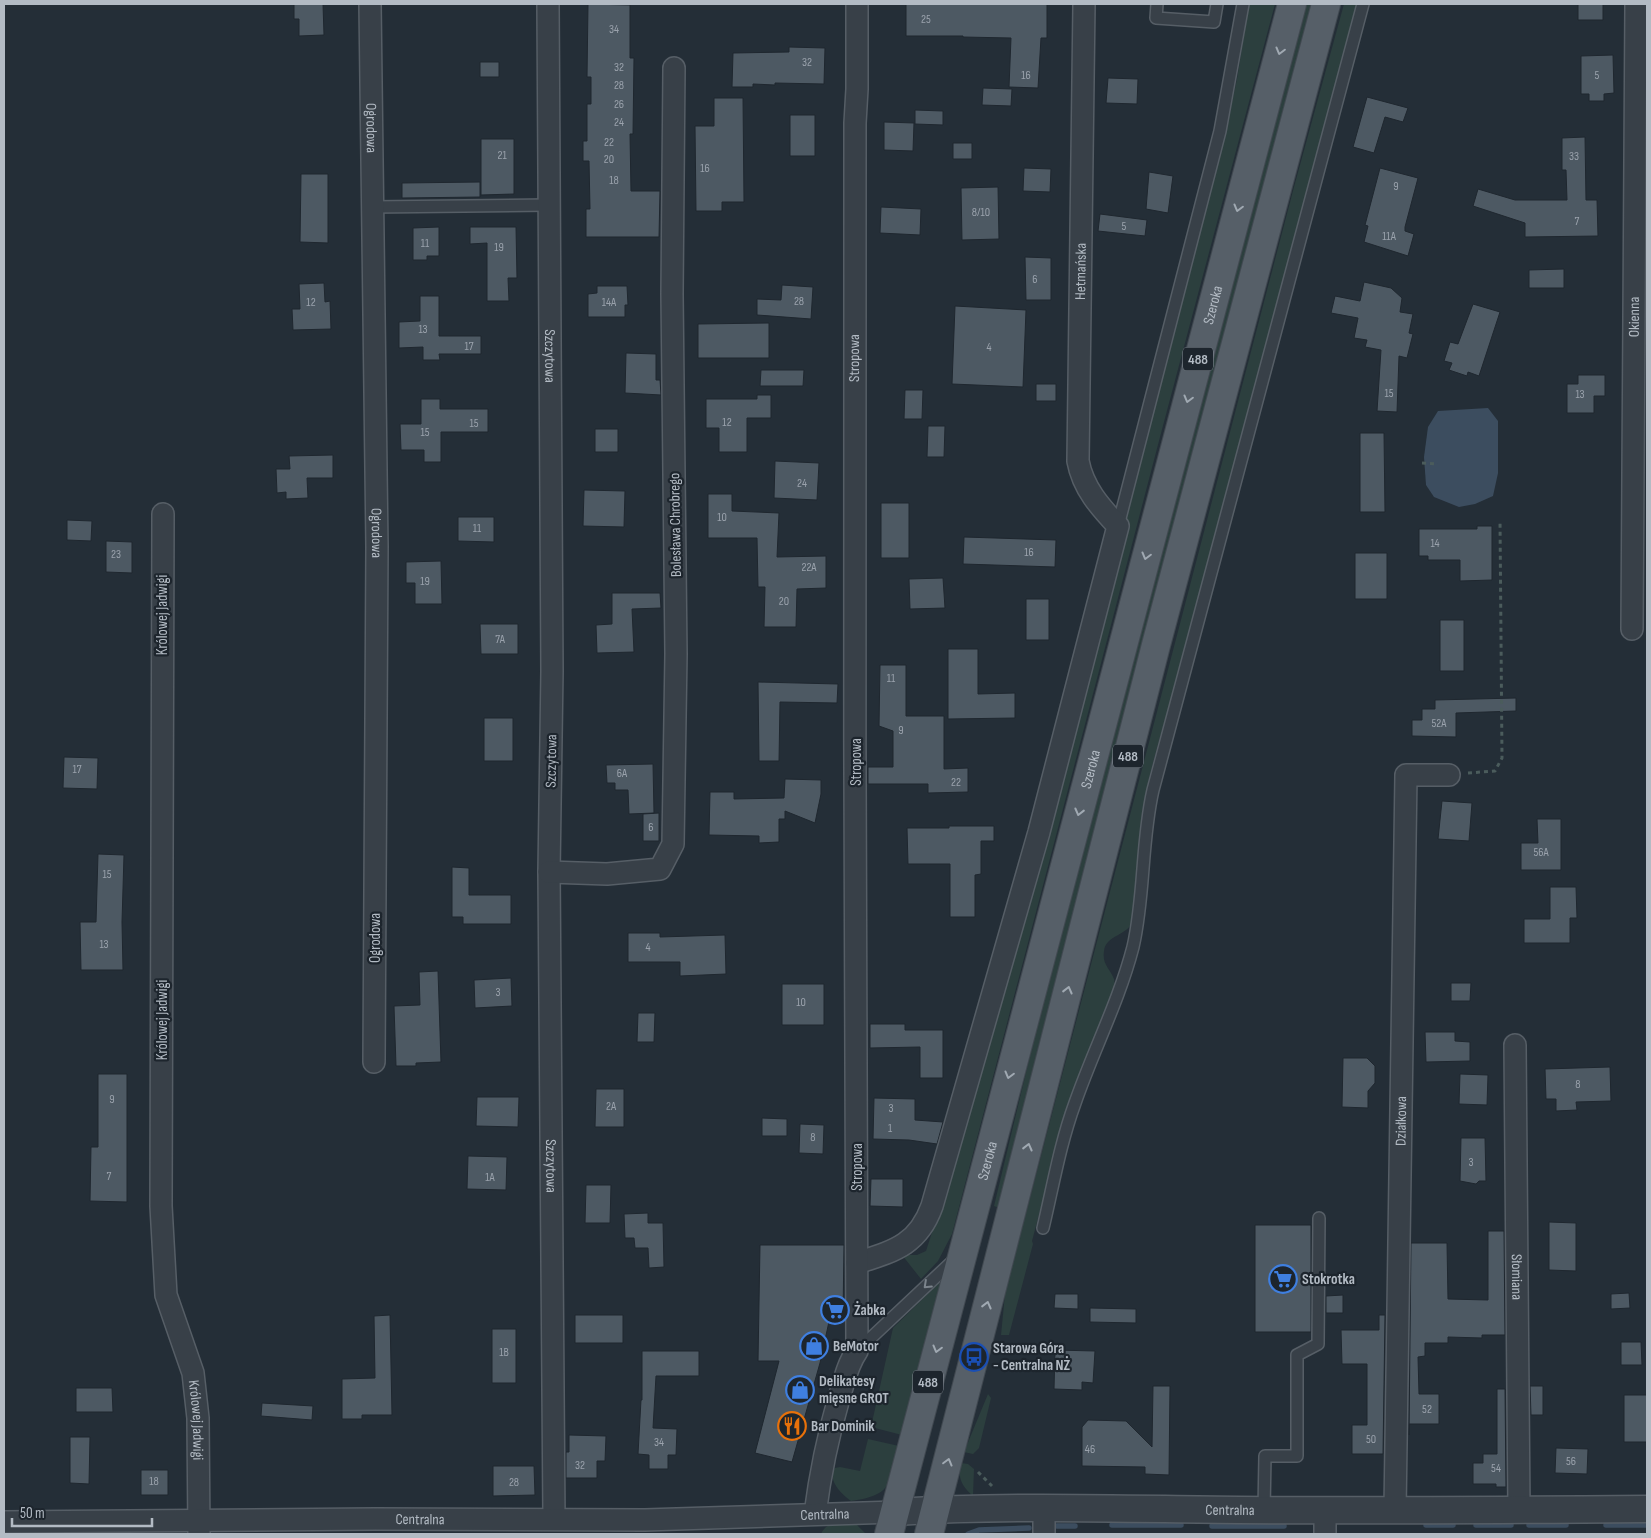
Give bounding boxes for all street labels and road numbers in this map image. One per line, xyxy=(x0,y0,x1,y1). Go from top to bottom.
street label: Ogrodowa xyxy=(361,103,381,153)
street label: Hetmańska xyxy=(1071,243,1091,300)
street label: Szeroka xyxy=(1199,283,1227,327)
street label: Okienna xyxy=(1625,296,1644,337)
street label: Szczytowa xyxy=(540,329,559,383)
street label: Stropowa xyxy=(845,334,864,382)
road number: 488 xyxy=(1183,348,1213,370)
street label: Bolesława Chrobrego xyxy=(665,473,686,577)
street label: Ogrodowa xyxy=(366,508,386,558)
street label: Królowej Jadwigi xyxy=(153,575,172,655)
street label: Szczytowa xyxy=(542,734,561,788)
street label: Stropowa xyxy=(847,738,866,786)
road number: 488 xyxy=(1113,744,1143,768)
street label: Szeroka xyxy=(1077,748,1105,791)
street label: Ogrodowa xyxy=(366,913,385,963)
street label: Królowej Jadwigi xyxy=(153,980,172,1060)
street label: Działkowa xyxy=(1391,1096,1411,1146)
street label: Szczytowa xyxy=(541,1139,560,1193)
street label: Szeroka xyxy=(974,1139,1002,1182)
street label: Stropowa xyxy=(848,1143,867,1191)
street label: Słomiana xyxy=(1507,1254,1526,1300)
road number: 488 xyxy=(913,1370,943,1394)
street label: Królowej Jadwigi xyxy=(184,1379,207,1461)
street label: Centralna xyxy=(1205,1501,1255,1520)
street label: Centralna xyxy=(800,1504,850,1525)
street label: Centralna xyxy=(395,1510,445,1529)

